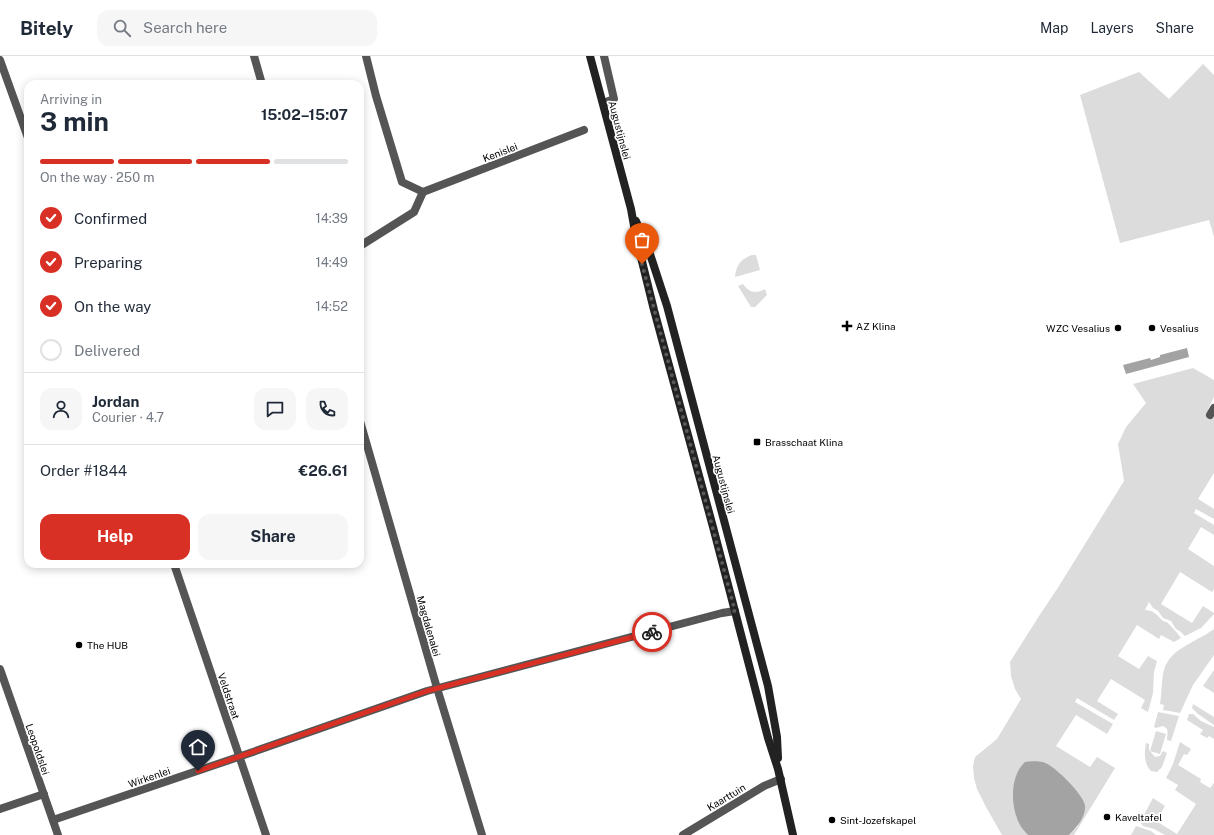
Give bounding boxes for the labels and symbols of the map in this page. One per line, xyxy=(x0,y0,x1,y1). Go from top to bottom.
street label: Augustijnslei xyxy=(606,99,634,161)
street label: Kenislei xyxy=(481,140,519,164)
pin xyxy=(625,223,659,264)
marker: AZ Klina xyxy=(841,320,853,332)
place label: AZ Klina xyxy=(856,320,896,332)
place label: WZC Vesalius xyxy=(1046,322,1110,334)
place label: Vesalius xyxy=(1160,322,1199,334)
marker: WZC Vesalius xyxy=(1113,323,1123,333)
marker: Vesalius xyxy=(1147,323,1157,333)
place label: Brasschaat Klina xyxy=(765,436,843,448)
marker: Brasschaat Klina xyxy=(752,437,762,447)
street label: Augustijnslei xyxy=(710,453,738,515)
street label: Magdalenalei xyxy=(415,594,443,658)
courier xyxy=(632,612,672,652)
place label: The HUB xyxy=(87,639,128,651)
marker: The HUB xyxy=(74,640,84,650)
street label: Veldstraat xyxy=(216,671,243,721)
street label: Leopoldslei xyxy=(24,722,52,776)
pin xyxy=(181,730,215,771)
street label: Wirkenlei xyxy=(126,764,172,790)
street label: Kaarttuin xyxy=(704,781,748,813)
place label: Kaveltafel xyxy=(1115,811,1162,823)
marker: Kaveltafel xyxy=(1102,812,1112,822)
place label: Sint-Jozefskapel xyxy=(840,814,916,826)
marker: Sint-Jozefskapel xyxy=(827,815,837,825)

